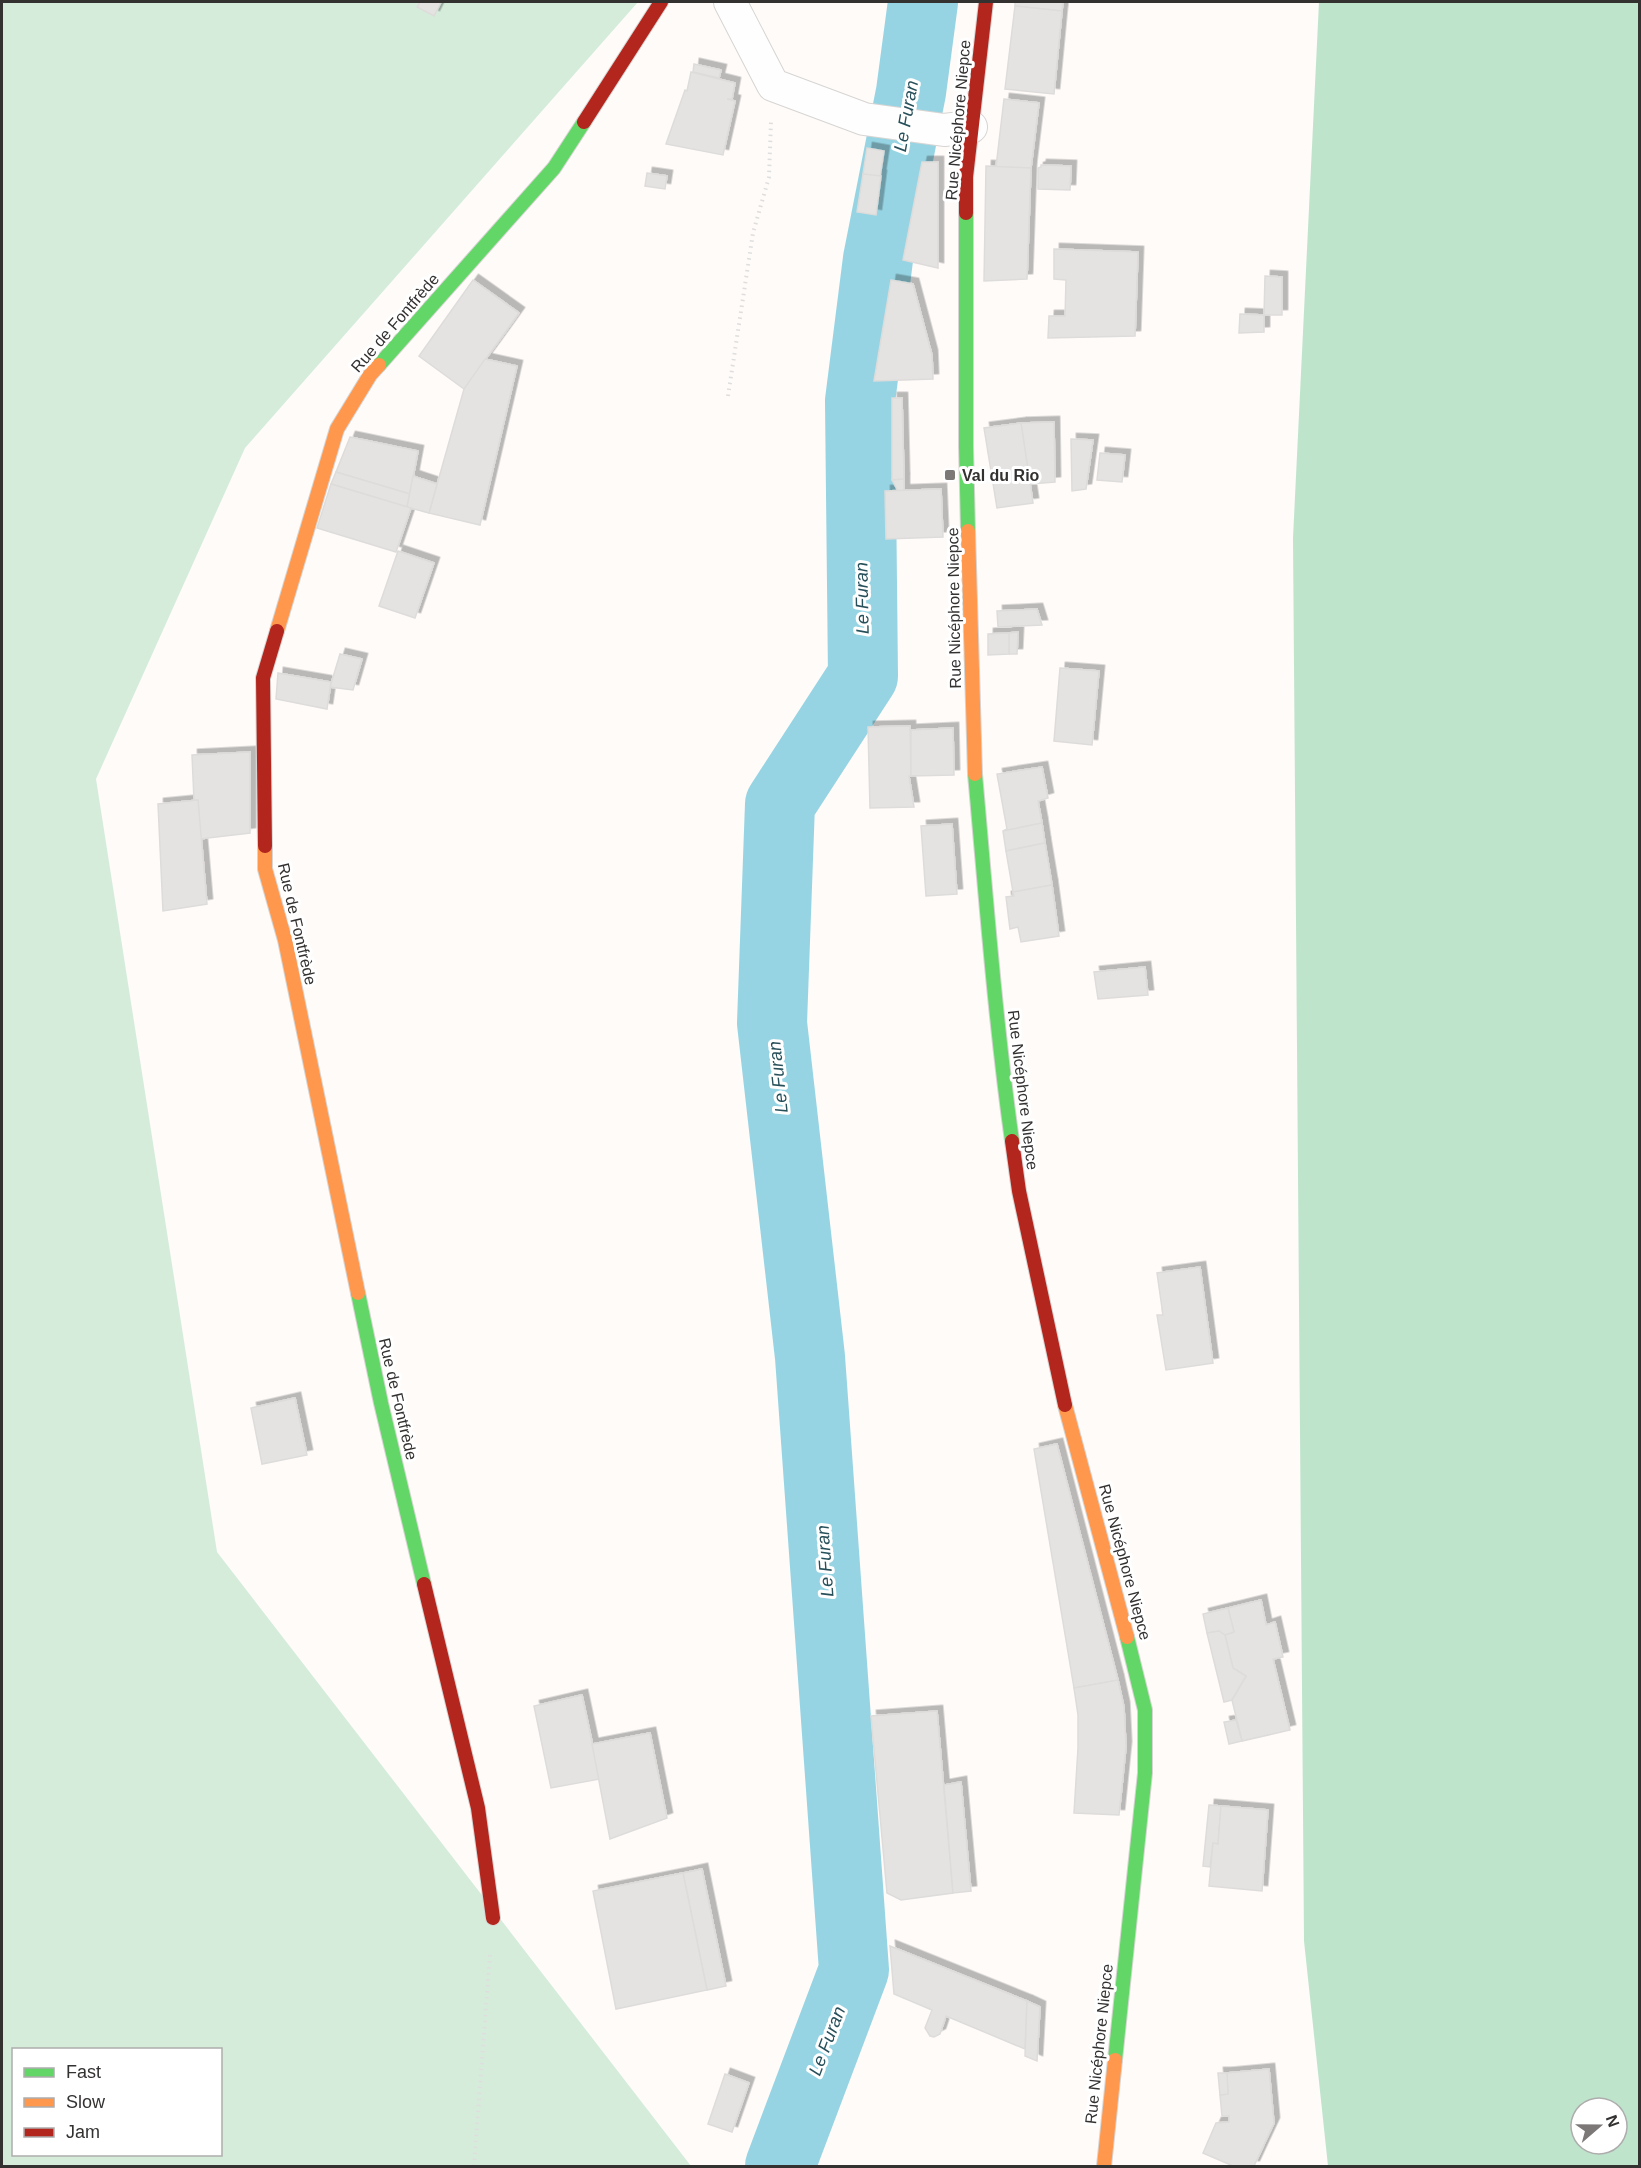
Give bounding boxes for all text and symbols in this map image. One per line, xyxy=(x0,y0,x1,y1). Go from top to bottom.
street label: Rue Nicéphore Niepce xyxy=(943,39,973,201)
water label: Le Furan xyxy=(890,79,922,153)
street label: Rue de Fontfrède xyxy=(348,270,442,376)
place label: Val du Rio xyxy=(962,467,1040,484)
marker: Val du Rio xyxy=(943,468,957,482)
street label: Rue Nicéphore Niepce xyxy=(944,527,964,689)
water label: Le Furan xyxy=(851,562,873,634)
street label: Rue de Fontfrède xyxy=(275,861,319,987)
street label: Rue Nicéphore Niepce xyxy=(1005,1009,1041,1171)
water label: Le Furan xyxy=(764,1040,792,1114)
street label: Rue de Fontfrède xyxy=(376,1336,420,1462)
street label: Rue Nicéphore Niepce xyxy=(1096,1482,1154,1642)
water label: Le Furan xyxy=(813,1524,837,1598)
street label: Rue Nicéphore Niepce xyxy=(1082,1963,1116,2125)
water label: Le Furan xyxy=(805,2004,849,2078)
legend xyxy=(12,2048,222,2156)
text: Fast xyxy=(66,2062,101,2082)
text: Slow xyxy=(66,2092,106,2112)
north arrow xyxy=(1569,2096,1629,2156)
text: N xyxy=(1603,2113,1623,2129)
text: Jam xyxy=(66,2122,100,2142)

